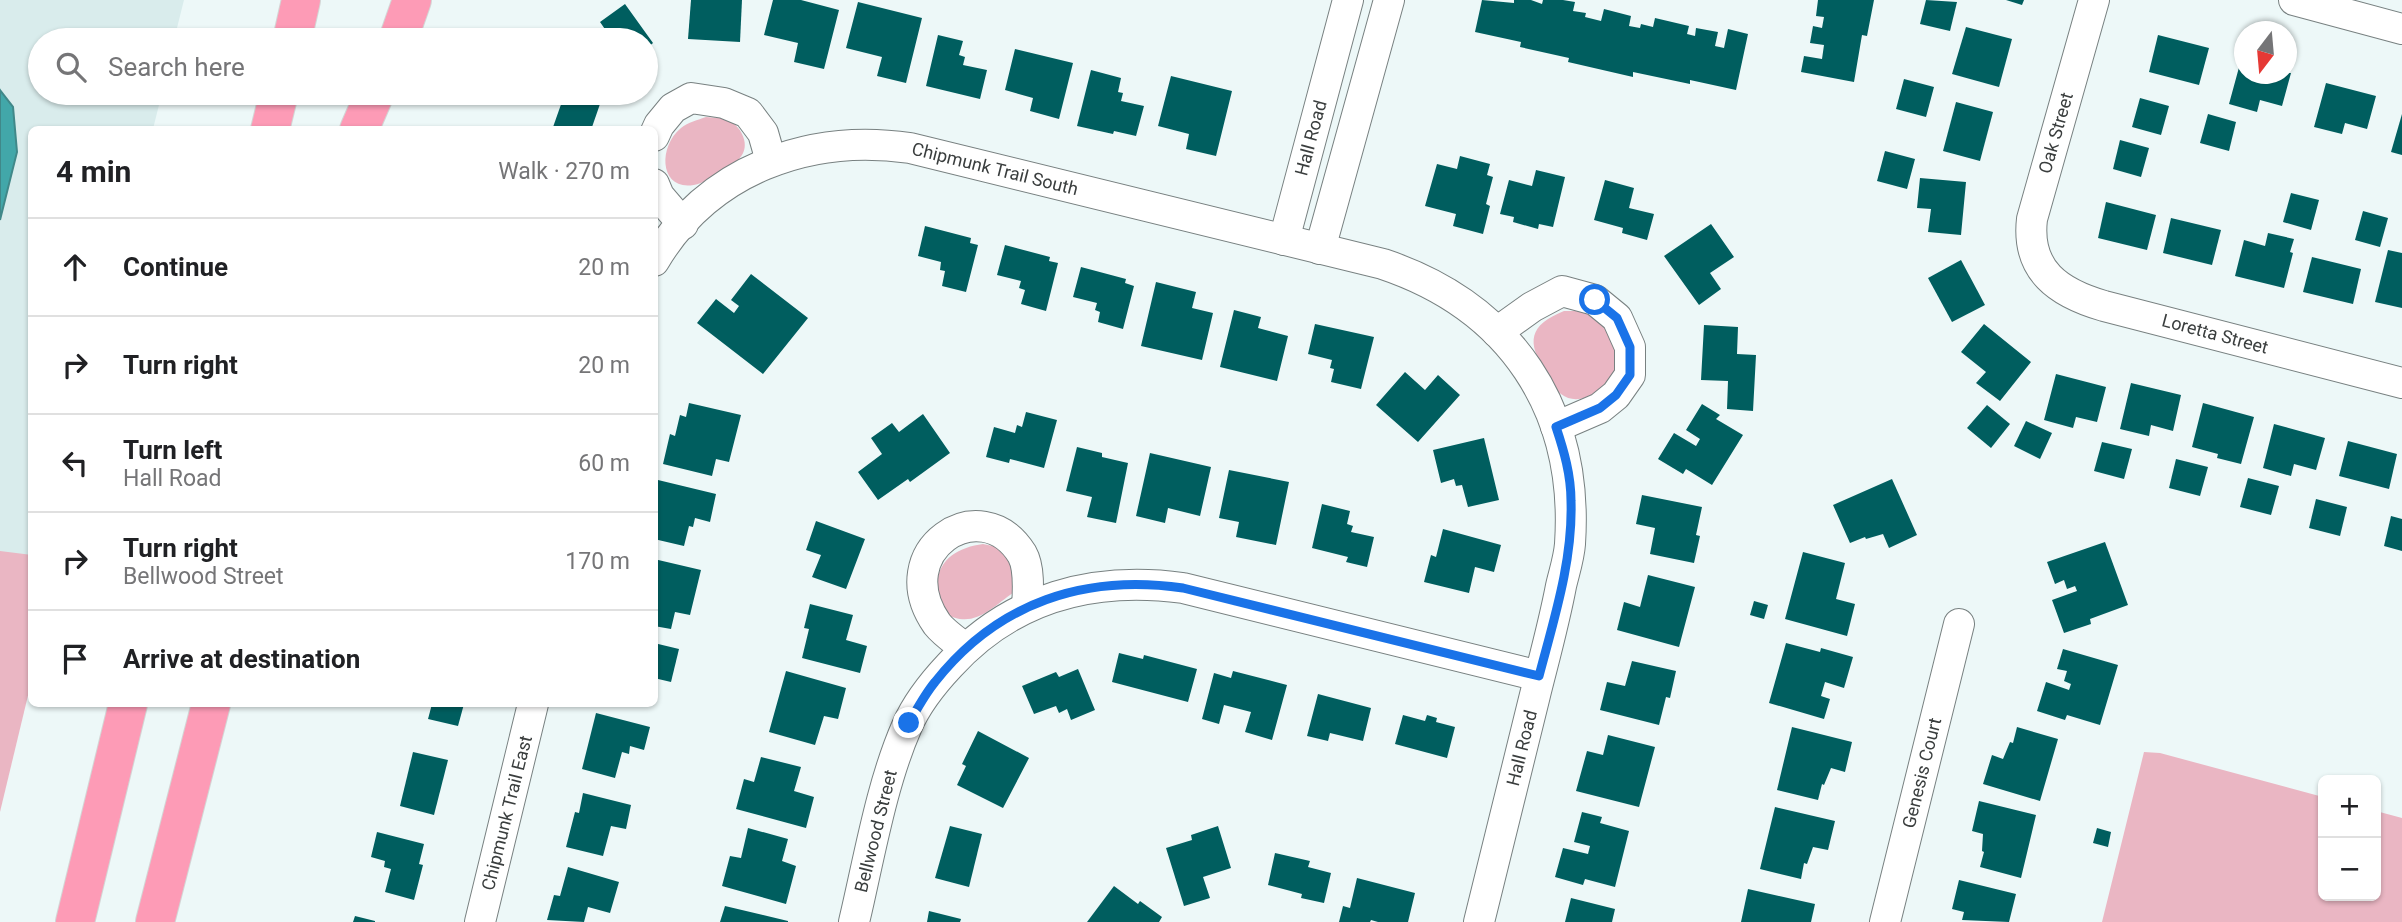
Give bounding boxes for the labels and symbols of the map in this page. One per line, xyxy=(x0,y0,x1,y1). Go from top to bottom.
north arrow xyxy=(2234,21,2297,84)
street label: Oak Street xyxy=(2034,90,2077,176)
street label: Hall Road xyxy=(1290,98,1331,178)
street label: Chipmunk Trail South xyxy=(910,138,1080,199)
route start xyxy=(1579,284,1610,315)
street label: Loretta Street xyxy=(2160,309,2271,358)
route end xyxy=(893,707,924,738)
street label: Hall Road xyxy=(1502,708,1541,788)
street label: Genesis Court xyxy=(1898,715,1945,830)
street label: Chipmunk Trail East xyxy=(477,733,536,893)
street label: Bellwood Street xyxy=(850,767,901,894)

